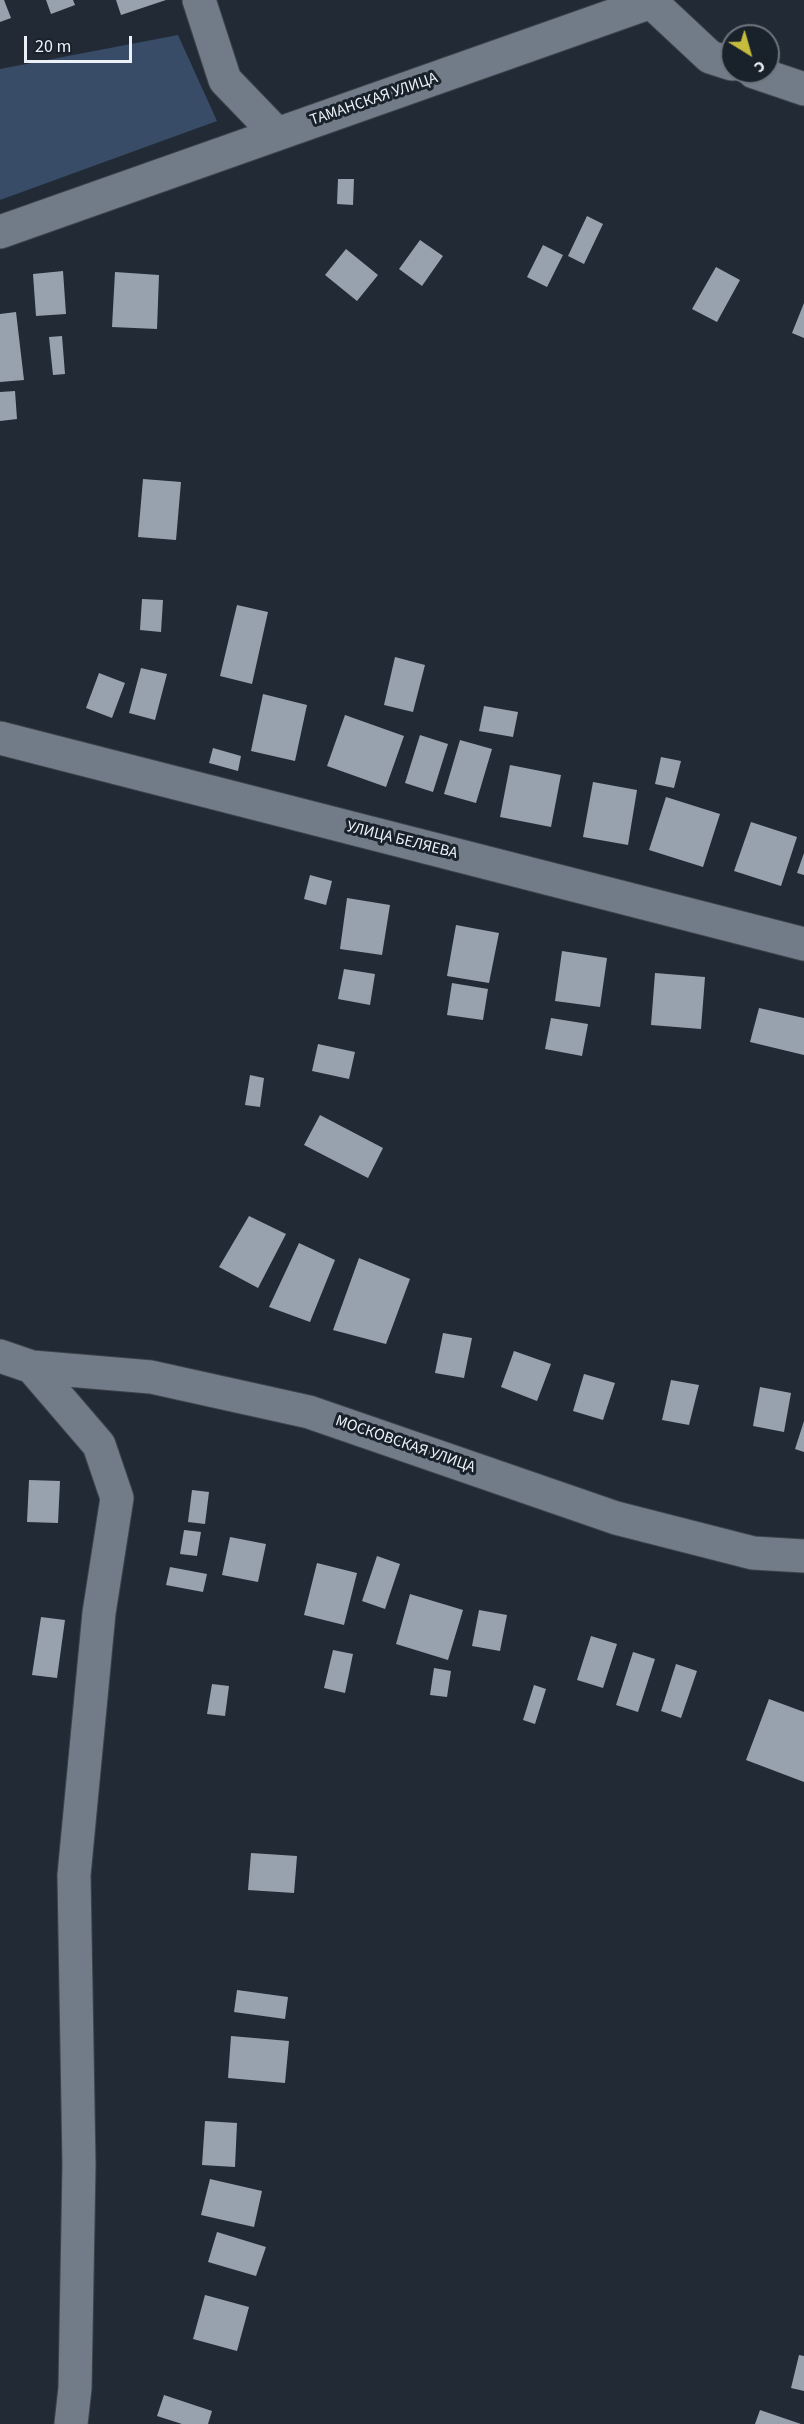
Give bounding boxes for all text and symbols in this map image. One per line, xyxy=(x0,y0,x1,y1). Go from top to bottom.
scale bar xyxy=(27,24,135,62)
north arrow xyxy=(720,24,780,84)
text: 20 m xyxy=(35,34,71,59)
text: С xyxy=(749,55,770,78)
street label: ТАМАНСКАЯ УЛИЦА xyxy=(308,69,440,131)
street label: УЛИЦА БЕЛЯЕВА xyxy=(345,818,459,864)
street label: МОСКОВСКАЯ УЛИЦА xyxy=(332,1412,478,1478)

